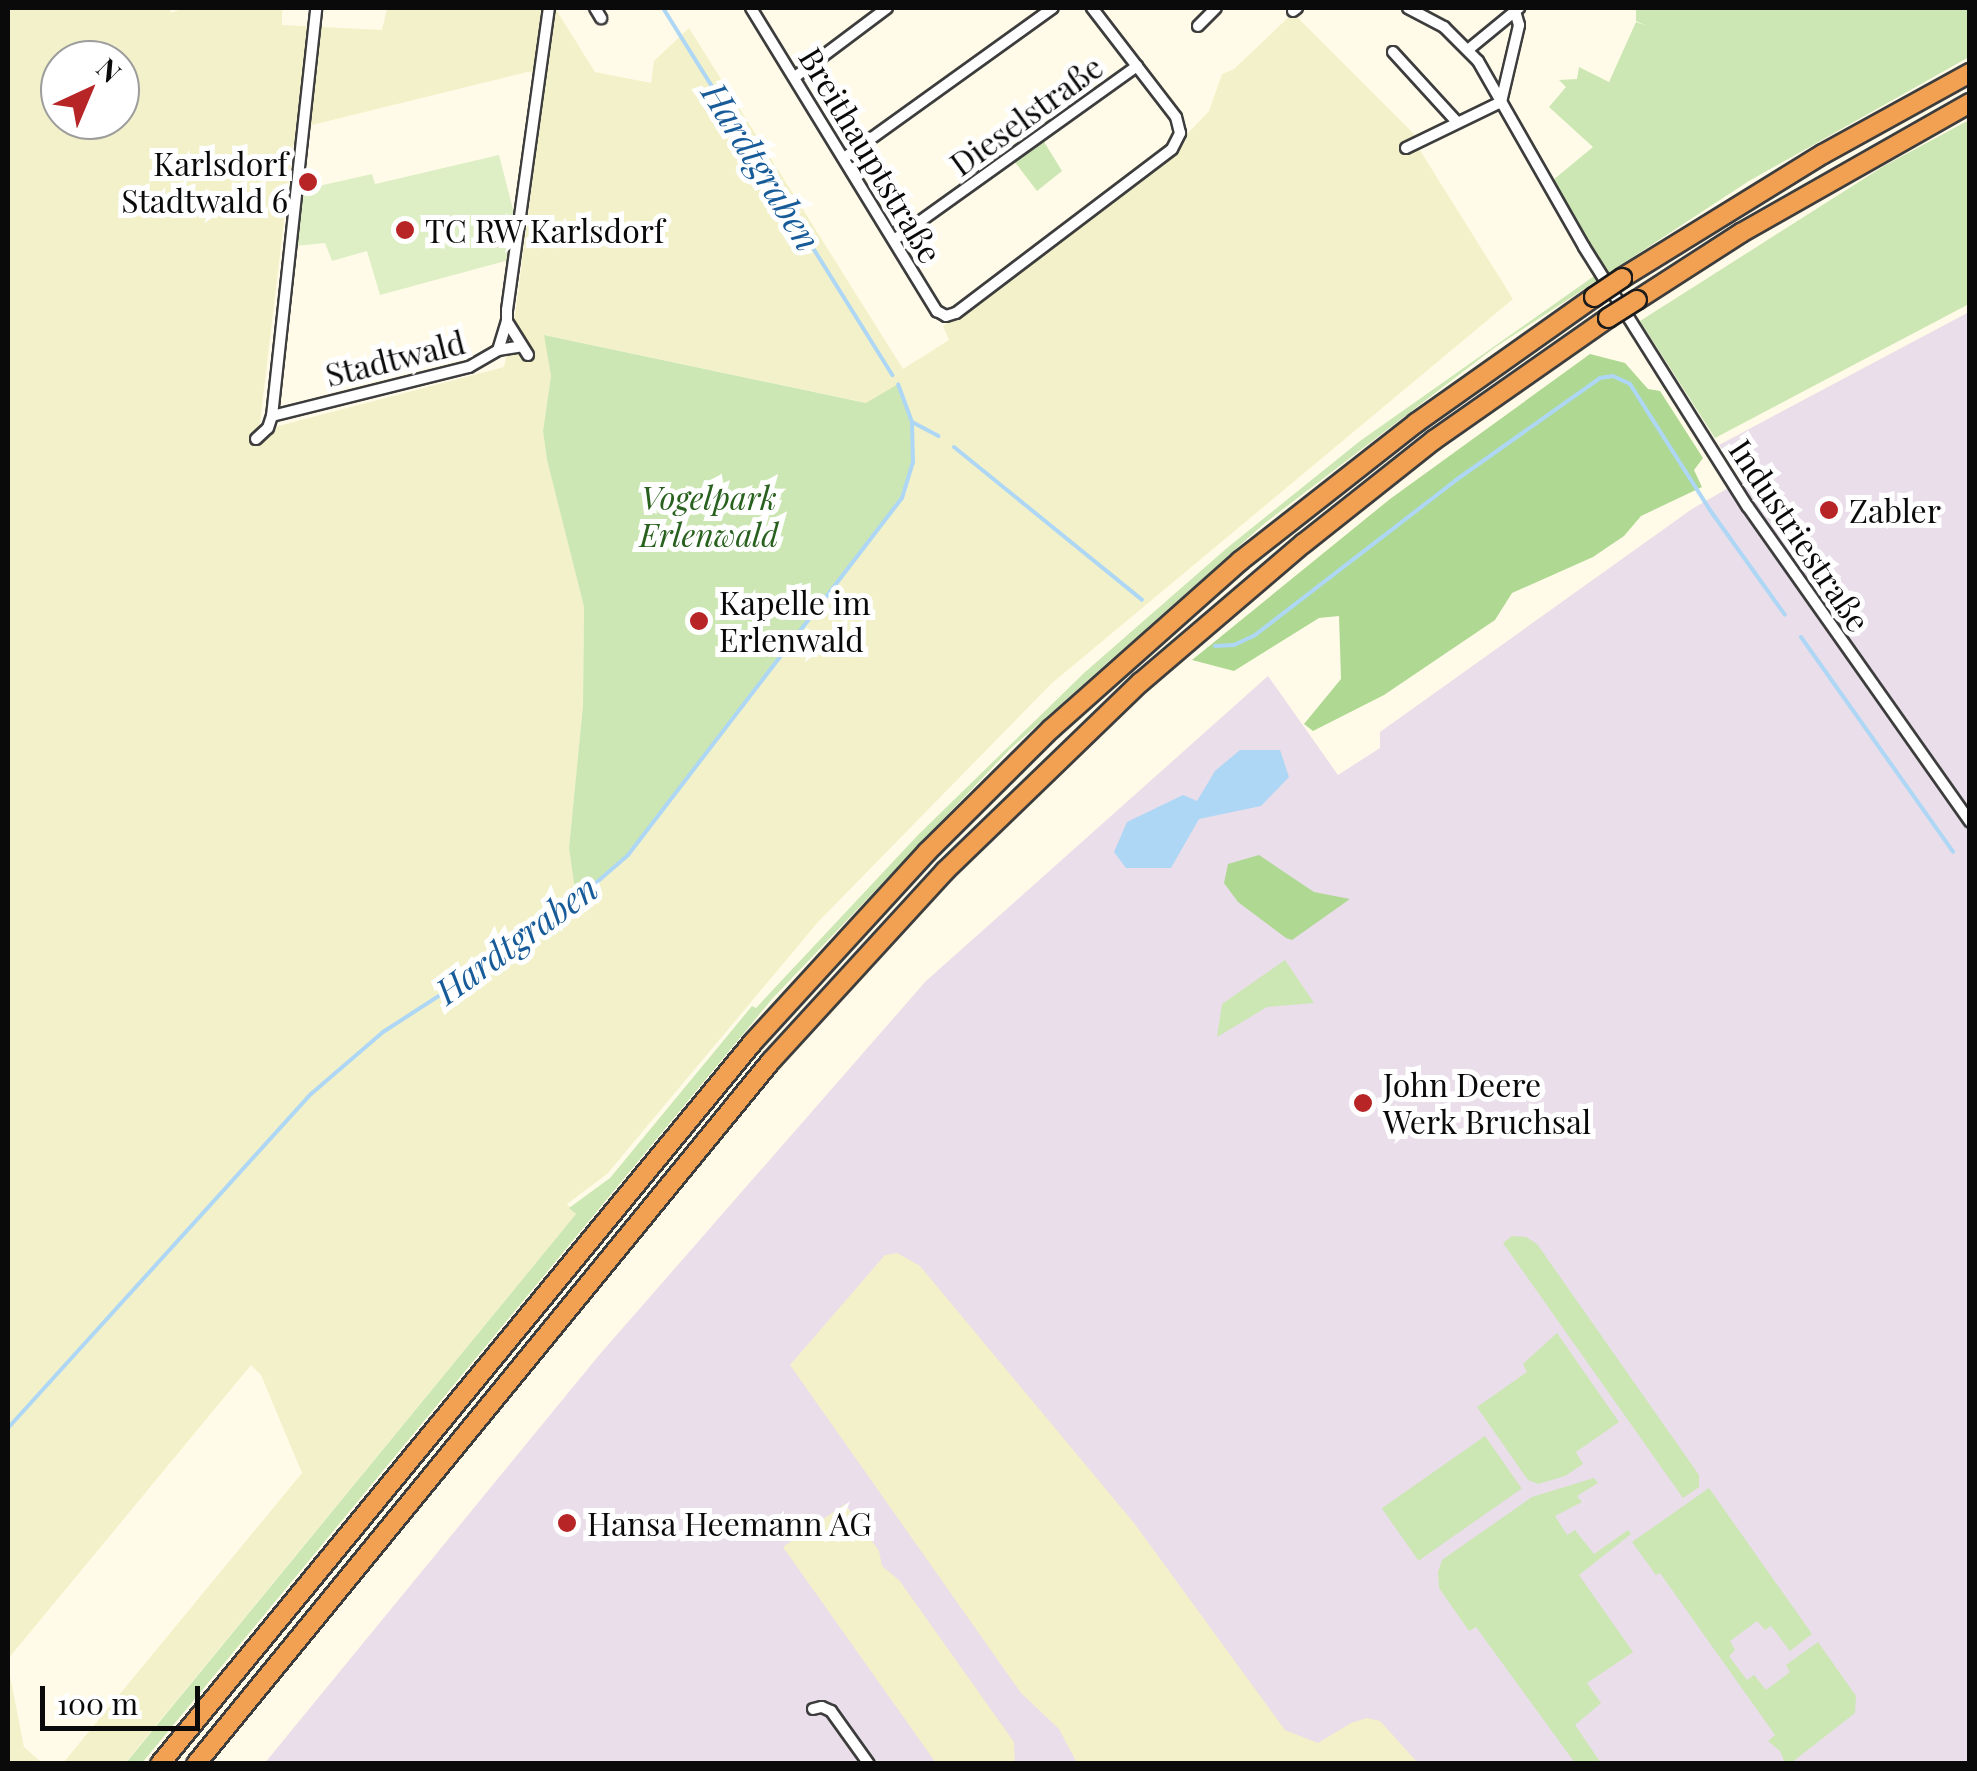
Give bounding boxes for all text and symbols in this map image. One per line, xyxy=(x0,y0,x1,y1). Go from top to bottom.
north arrow xyxy=(40,40,140,140)
street label: Breithauptstraße xyxy=(792,40,950,270)
street label: Dieselstraße xyxy=(942,47,1110,183)
text: N xyxy=(90,49,130,90)
water label: Hardtgraben xyxy=(694,74,830,258)
place label: Karlsdorf Stadtwald 6 xyxy=(121,145,288,220)
marker: Karlsdorf Stadtwald 6 xyxy=(297,171,319,193)
place label: TC RW Karlsdorf xyxy=(425,211,666,249)
marker: TC RW Karlsdorf xyxy=(394,219,416,241)
street label: Stadtwald xyxy=(321,322,469,394)
street label: Industriestraße xyxy=(1722,432,1878,638)
park label: Vogelpark Erlenwald xyxy=(639,479,779,554)
place label: Zabler xyxy=(1849,491,1941,529)
marker: Zabler xyxy=(1818,499,1840,521)
place label: Kapelle im Erlenwald xyxy=(719,584,871,659)
marker: Kapelle im Erlenwald xyxy=(688,610,710,632)
water label: Hardtgraben xyxy=(427,866,605,1012)
place label: John Deere Werk Bruchsal xyxy=(1383,1066,1591,1141)
marker: John Deere Werk Bruchsal xyxy=(1352,1092,1374,1114)
place label: Hansa Heemann AG xyxy=(587,1504,873,1542)
marker: Hansa Heemann AG xyxy=(556,1512,578,1534)
scale bar xyxy=(45,1666,205,1728)
text: 100 m xyxy=(57,1683,138,1723)

